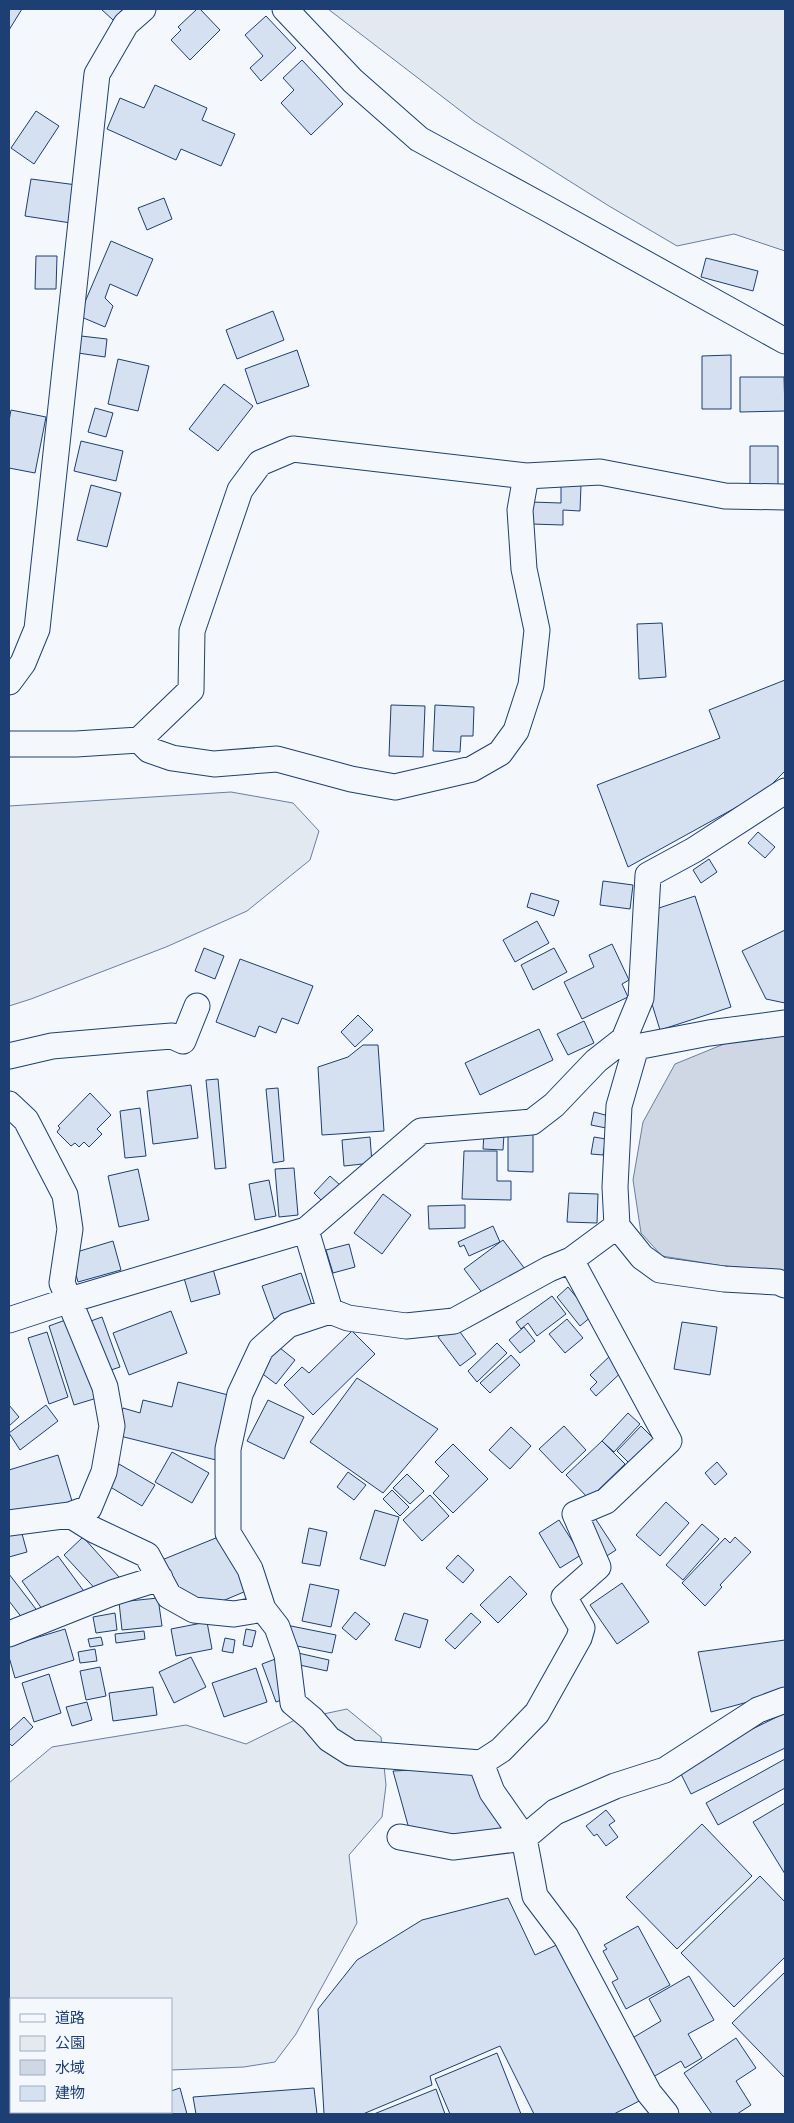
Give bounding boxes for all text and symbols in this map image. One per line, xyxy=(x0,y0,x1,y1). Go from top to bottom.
legend xyxy=(10,1998,172,2113)
text: 道路 xyxy=(55,2007,85,2027)
text: 公園 xyxy=(55,2032,85,2052)
text: 水域 xyxy=(55,2057,85,2077)
text: 建物 xyxy=(55,2082,85,2102)

